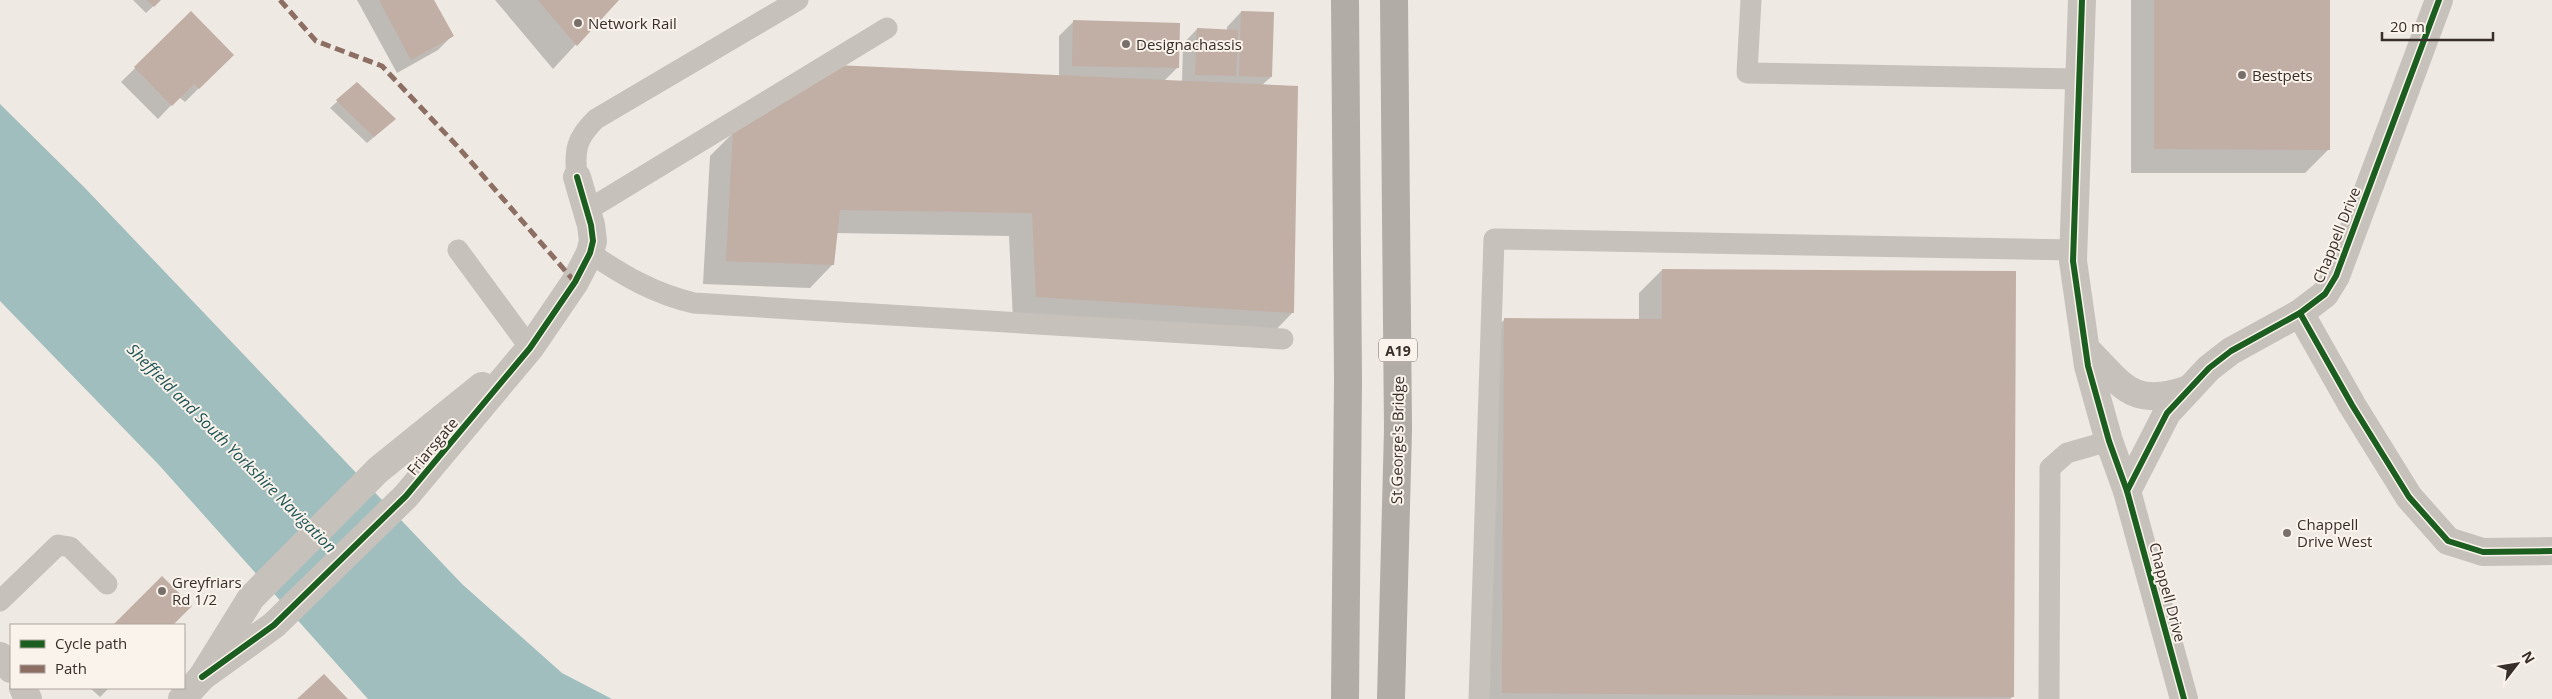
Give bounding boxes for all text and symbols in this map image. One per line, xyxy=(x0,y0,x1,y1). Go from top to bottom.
scale bar xyxy=(2382,10,2493,42)
place label: Network Rail xyxy=(588,13,677,33)
text: 20 m xyxy=(2390,16,2425,36)
marker: Network Rail xyxy=(572,17,584,29)
place label: Designachassis xyxy=(1136,34,1242,54)
marker: Designachassis xyxy=(1120,38,1132,50)
place label: Bestpets xyxy=(2252,65,2313,85)
marker: Bestpets xyxy=(2236,69,2248,81)
street label: Chappell Drive xyxy=(2308,184,2364,286)
water label: Sheffield and South Yorkshire Navigation xyxy=(122,338,342,558)
road number: A19 xyxy=(1379,338,1417,362)
street label: St George's Bridge xyxy=(1386,376,1408,504)
street label: Friarsgate xyxy=(402,413,462,479)
place label: Chappell Drive West xyxy=(2297,514,2372,551)
marker: Chappell Drive West xyxy=(2281,527,2293,539)
street label: Chappell Drive xyxy=(2145,540,2191,644)
place label: Greyfriars Rd 1/2 xyxy=(172,572,242,609)
marker: Greyfriars Rd 1/2 xyxy=(156,585,168,597)
legend xyxy=(10,624,185,689)
text: Cycle path xyxy=(55,633,127,653)
north arrow xyxy=(2492,639,2542,689)
text: N xyxy=(2517,647,2540,667)
text: Path xyxy=(55,658,87,678)

